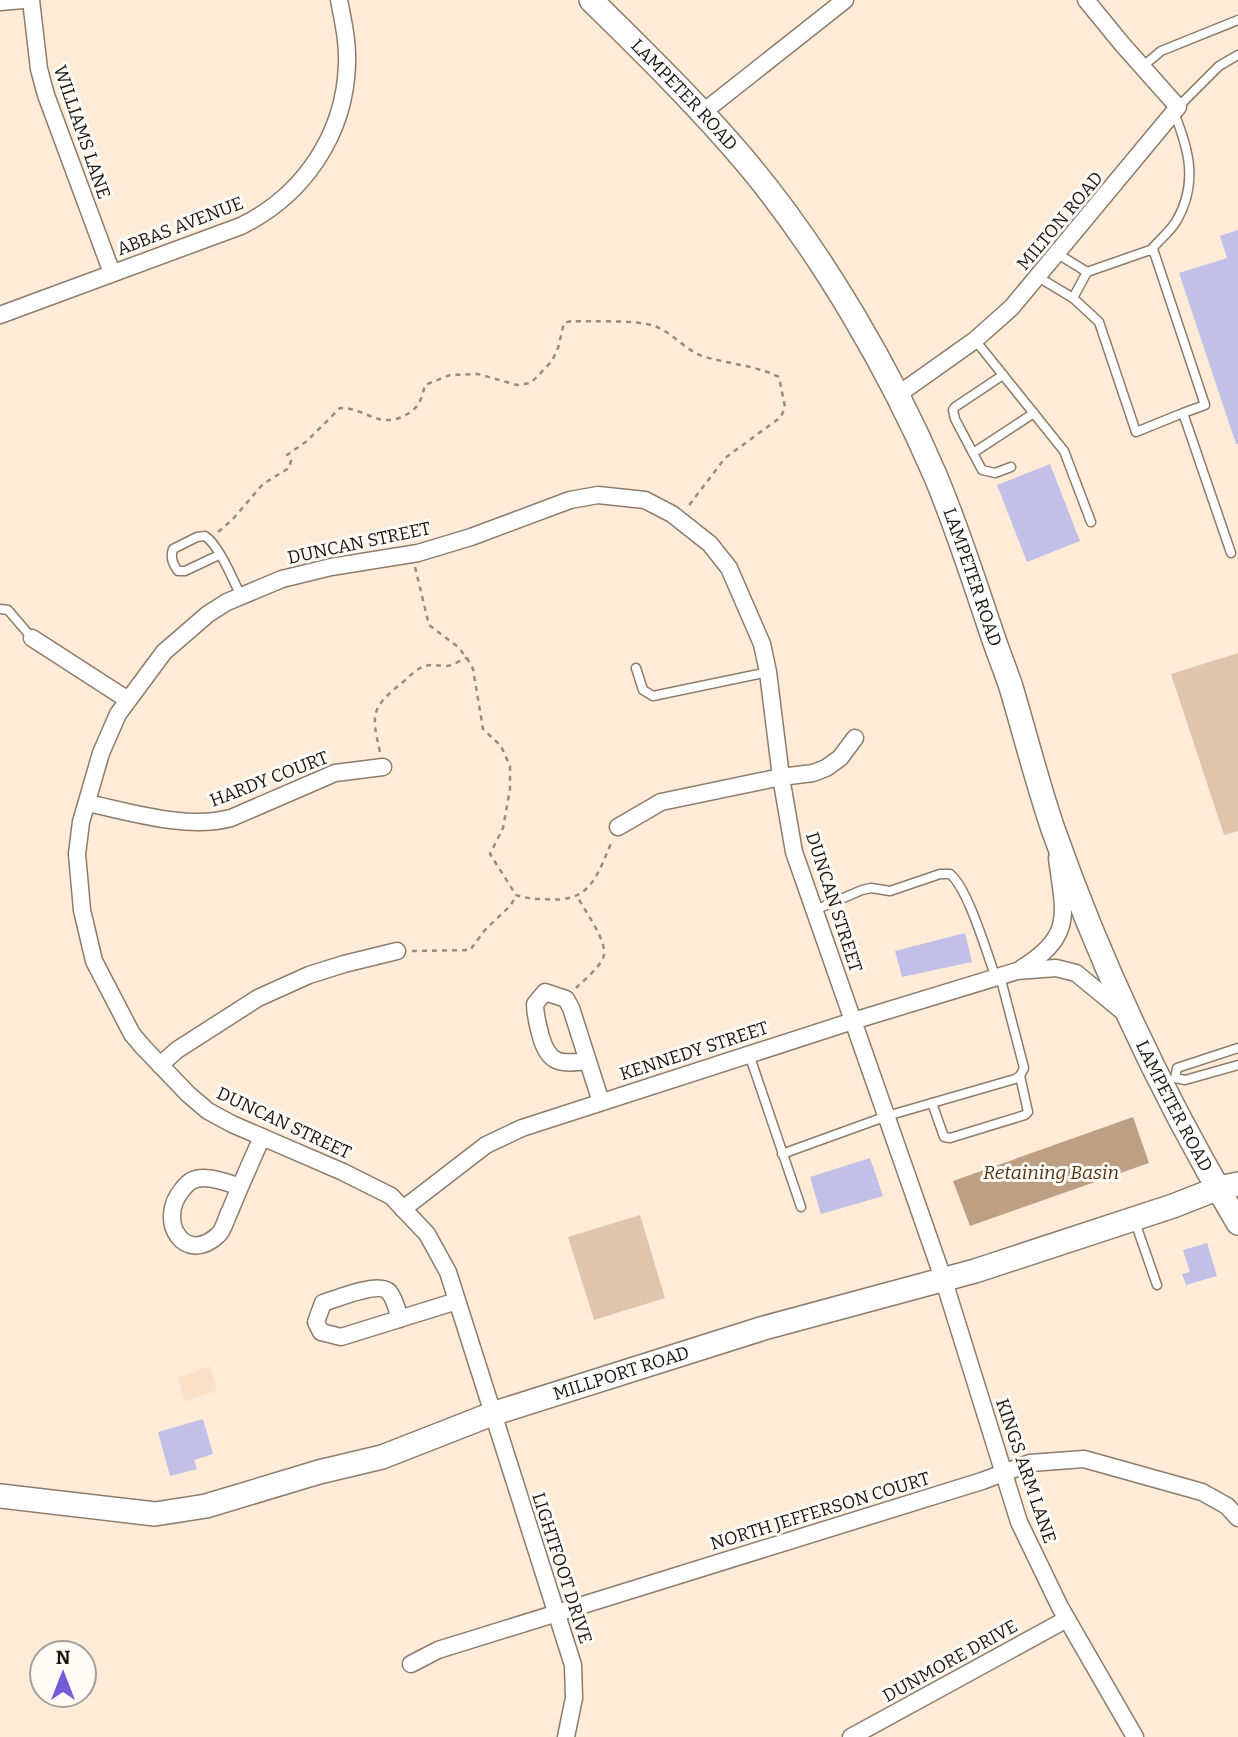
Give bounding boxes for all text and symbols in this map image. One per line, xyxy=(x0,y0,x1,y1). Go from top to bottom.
street label: LAMPETER ROAD xyxy=(626,35,742,155)
street label: WILLIAMS LANE xyxy=(49,62,115,202)
street label: MILTON ROAD xyxy=(1012,167,1108,275)
street label: ABBAS AVENUE xyxy=(114,192,246,260)
street label: LAMPETER ROAD xyxy=(938,505,1006,649)
street label: DUNCAN STREET xyxy=(285,517,433,569)
street label: HARDY COURT xyxy=(207,746,332,812)
street label: DUNCAN STREET xyxy=(801,829,867,975)
street label: KENNEDY STREET xyxy=(617,1016,771,1085)
street label: LAMPETER ROAD xyxy=(1131,1037,1217,1176)
street label: DUNCAN STREET xyxy=(213,1082,355,1164)
water label: Retaining Basin xyxy=(983,1161,1119,1184)
street label: MILLPORT ROAD xyxy=(550,1341,692,1405)
street label: KINGS ARM LANE xyxy=(991,1396,1061,1546)
street label: NORTH JEFFERSON COURT xyxy=(708,1467,933,1555)
street label: LIGHTFOOT DRIVE xyxy=(527,1490,597,1646)
street label: DUNMORE DRIVE xyxy=(879,1615,1021,1707)
north arrow xyxy=(28,1639,98,1709)
text: N xyxy=(56,1646,71,1669)

